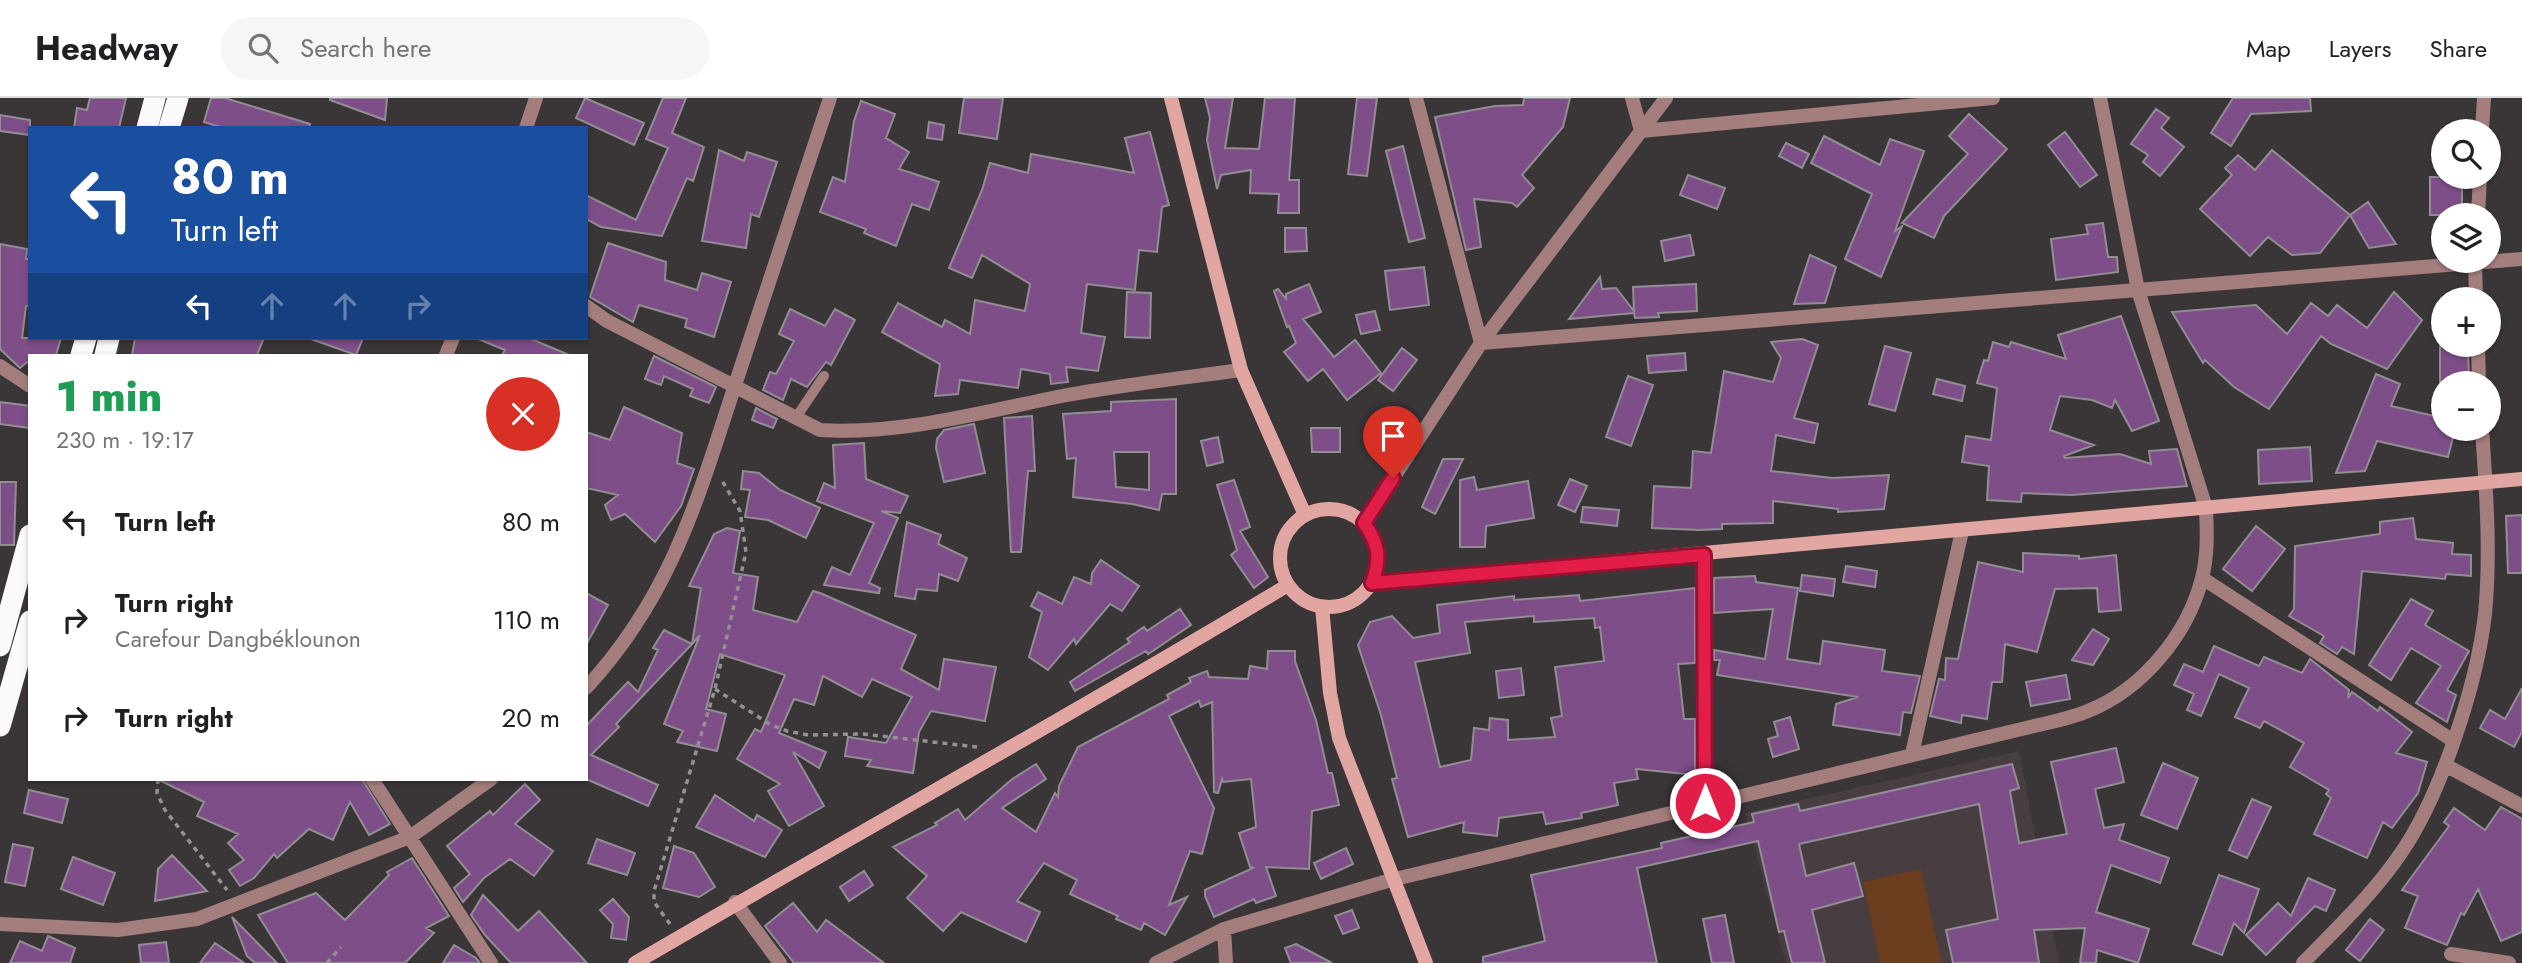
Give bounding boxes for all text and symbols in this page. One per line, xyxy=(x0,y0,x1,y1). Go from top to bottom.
search box xyxy=(220,17,710,80)
text: Headway xyxy=(35,25,178,72)
icon: search xyxy=(244,29,282,67)
text: Search here xyxy=(300,29,431,67)
text: Map xyxy=(2246,31,2291,66)
text: Layers xyxy=(2329,31,2391,66)
text: Share xyxy=(2429,31,2487,66)
map controls xyxy=(2431,119,2501,441)
button: search xyxy=(2431,119,2501,189)
text: 80 m xyxy=(171,142,289,212)
icon: left xyxy=(56,154,147,245)
button: layers xyxy=(2431,203,2501,273)
text: Turn left xyxy=(171,207,278,253)
icon: left xyxy=(180,287,218,325)
icon: ahead xyxy=(253,287,291,325)
icon: ahead xyxy=(326,287,364,325)
icon: right xyxy=(399,287,437,325)
button: + xyxy=(2431,287,2501,357)
text: 1 min xyxy=(56,366,162,427)
button: − xyxy=(2431,371,2501,441)
button: close xyxy=(486,377,560,451)
pin xyxy=(1363,406,1423,478)
icon: arrive xyxy=(1374,417,1412,455)
text: 230 m · 19:17 xyxy=(56,423,194,457)
icon: left xyxy=(56,503,94,541)
text: Turn left xyxy=(115,503,215,541)
text: 80 m xyxy=(502,503,560,541)
text: Turn right xyxy=(115,584,233,622)
icon: right xyxy=(56,601,94,639)
text: 110 m xyxy=(493,601,560,639)
text: Carefour Dangbéklounon xyxy=(115,622,361,656)
icon: right xyxy=(56,699,94,737)
text: Turn right xyxy=(115,699,233,737)
text: 20 m xyxy=(502,699,560,737)
position arrow xyxy=(1668,766,1742,840)

